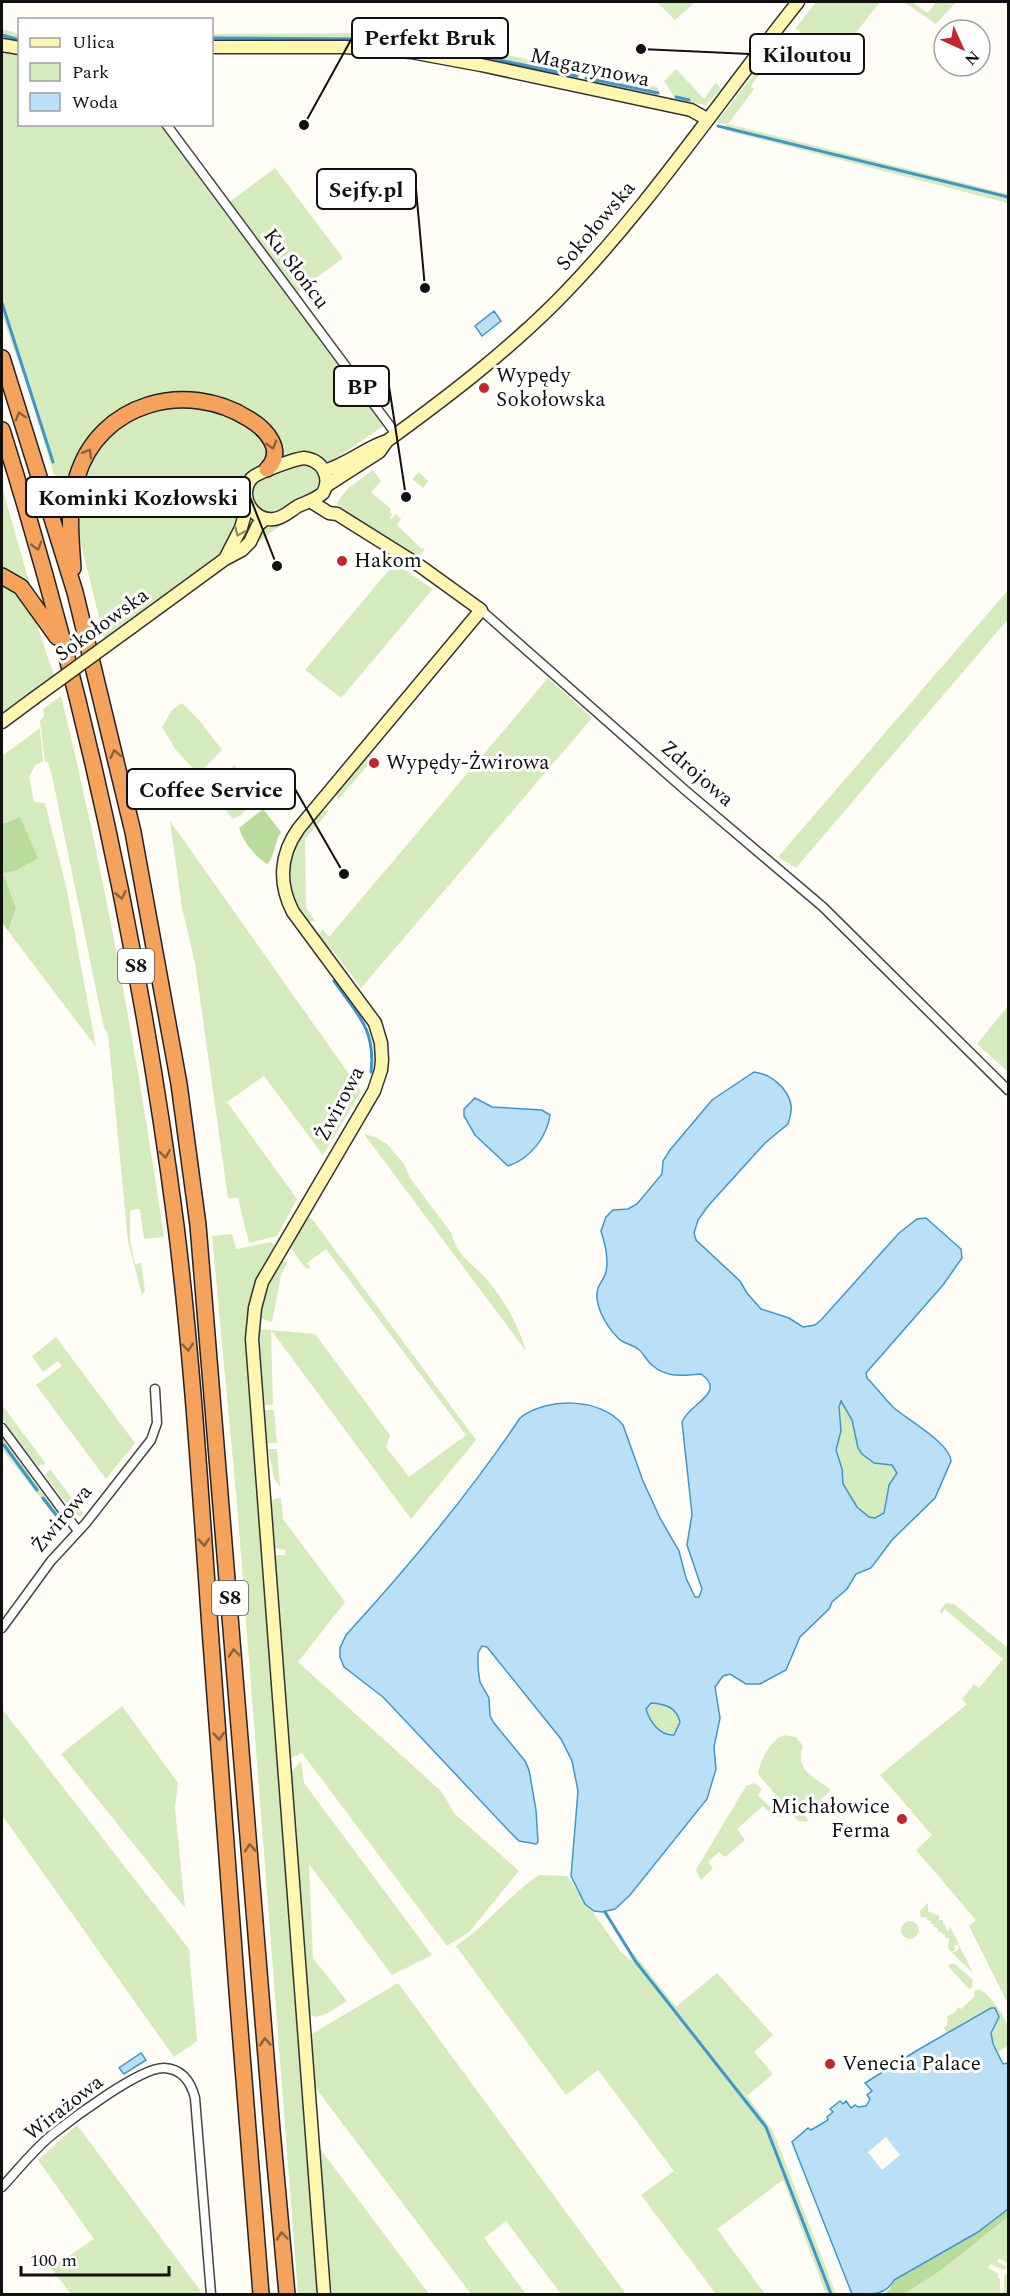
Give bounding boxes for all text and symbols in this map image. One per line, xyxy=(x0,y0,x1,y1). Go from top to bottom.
legend xyxy=(18,18,213,126)
callout: Perfekt Bruk xyxy=(352,18,508,58)
north arrow xyxy=(932,18,992,78)
text: Perfekt Bruk xyxy=(364,22,497,55)
text: Ulica xyxy=(72,29,115,56)
callout: Kiloutou xyxy=(750,34,864,74)
text: Kiloutou xyxy=(762,39,852,72)
street label: Magazynowa xyxy=(527,40,653,96)
text: N xyxy=(959,45,985,71)
text: Park xyxy=(72,59,109,86)
text: Woda xyxy=(72,89,118,116)
callout: Sejfy.pl xyxy=(317,169,416,209)
street label: Sokołowska xyxy=(549,173,644,278)
text: Sejfy.pl xyxy=(329,174,403,207)
street label: Ku Słońcu xyxy=(255,222,337,316)
place label: Wypędy Sokołowska xyxy=(496,360,606,416)
callout: BP xyxy=(334,366,389,406)
text: BP xyxy=(347,371,377,404)
marker: Wypędy Sokołowska xyxy=(477,381,491,395)
one-way arrow xyxy=(15,411,27,422)
one-way arrow xyxy=(265,439,277,450)
one-way arrow xyxy=(80,449,92,459)
callout: Kominki Kozłowski xyxy=(26,477,250,517)
text: Kominki Kozłowski xyxy=(38,482,238,515)
one-way arrow xyxy=(234,526,246,537)
one-way arrow xyxy=(30,540,42,551)
place label: Hakom xyxy=(354,545,422,577)
marker: Hakom xyxy=(335,554,349,568)
street label: Sokołowska xyxy=(48,579,156,670)
street label: Zdrojowa xyxy=(653,733,741,816)
place label: Wypędy-Żwirowa xyxy=(386,747,550,779)
one-way arrow xyxy=(109,750,122,760)
marker: Wypędy-Żwirowa xyxy=(367,756,381,770)
callout: Coffee Service xyxy=(127,769,295,809)
text: Coffee Service xyxy=(139,774,283,807)
one-way arrow xyxy=(114,890,127,900)
road number: S8 xyxy=(118,949,154,983)
street label: Żwirowa xyxy=(307,1060,374,1147)
one-way arrow xyxy=(159,1149,171,1158)
one-way arrow xyxy=(181,1343,194,1352)
street label: Żwirowa xyxy=(24,1477,101,1560)
one-way arrow xyxy=(197,1537,210,1546)
road number: S8 xyxy=(212,1581,248,1615)
one-way arrow xyxy=(228,1649,241,1658)
one-way arrow xyxy=(212,1732,225,1741)
place label: Michałowice Ferma xyxy=(771,1791,891,1847)
marker: Michałowice Ferma xyxy=(895,1812,909,1826)
one-way arrow xyxy=(243,1843,256,1852)
one-way arrow xyxy=(259,2037,272,2047)
place label: Venecia Palace xyxy=(842,2048,981,2080)
marker: Venecia Palace xyxy=(823,2057,837,2071)
street label: Wirażowa xyxy=(18,2066,111,2149)
one-way arrow xyxy=(276,2232,289,2241)
scale bar xyxy=(21,2239,170,2277)
text: 100 m xyxy=(30,2247,77,2274)

